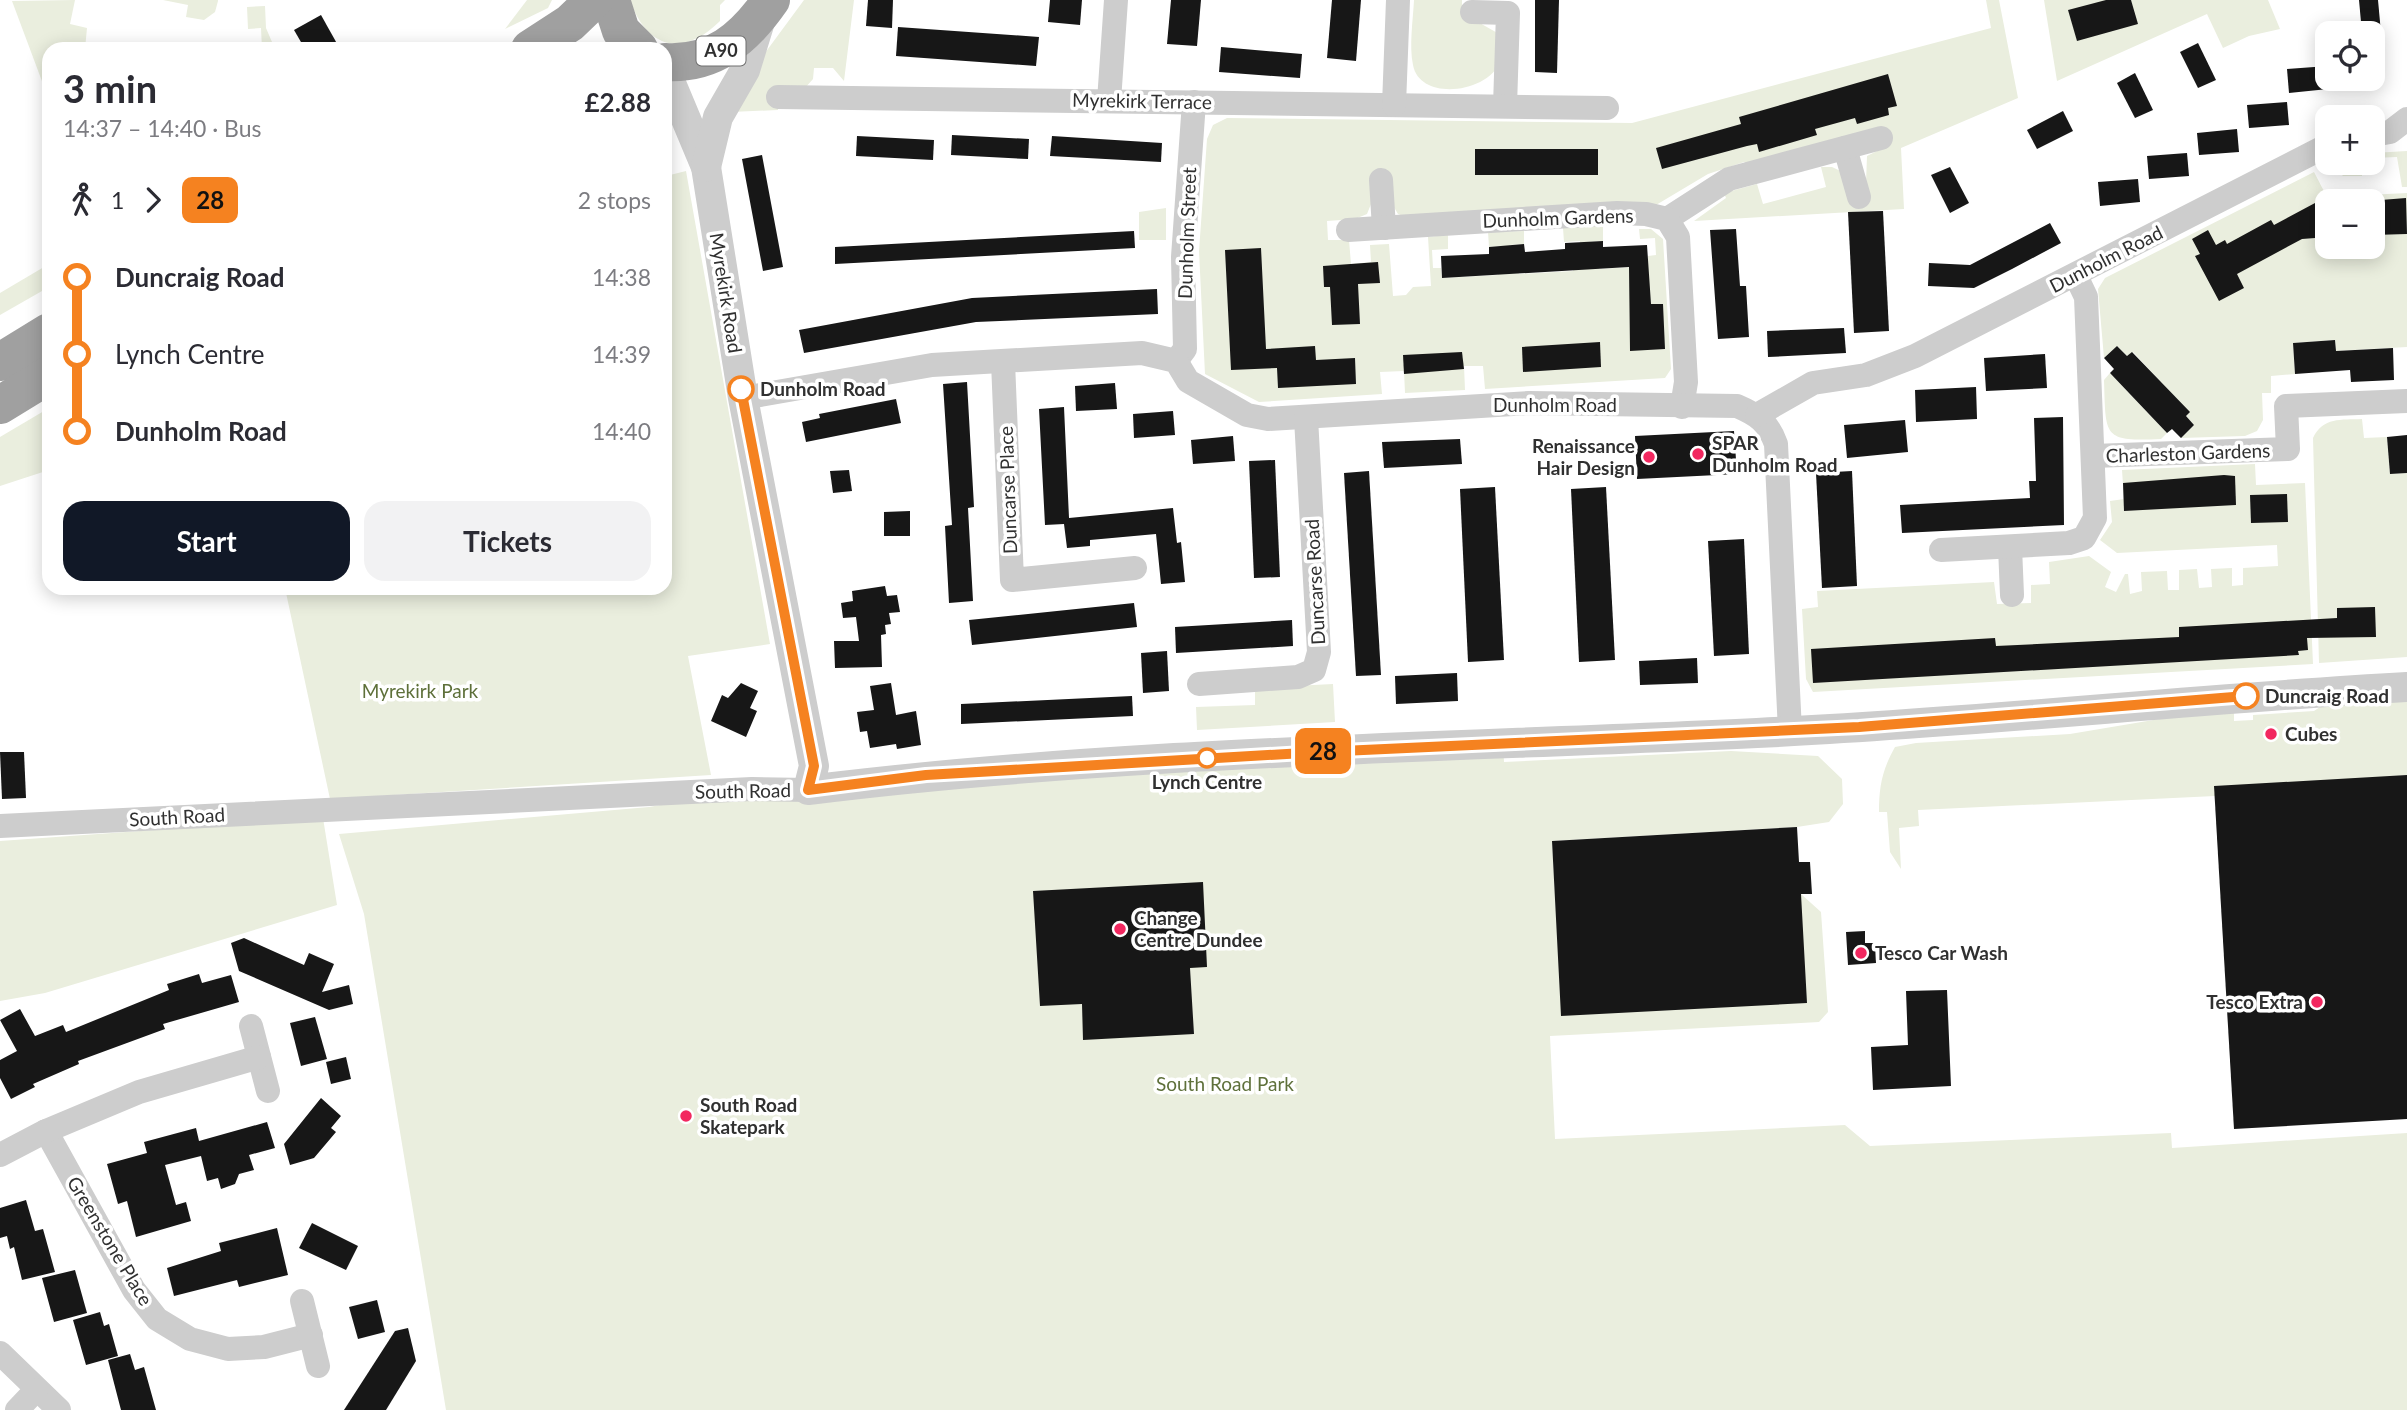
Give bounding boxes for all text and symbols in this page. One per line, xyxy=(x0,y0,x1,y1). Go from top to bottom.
map controls xyxy=(2315,21,2385,259)
button: locate xyxy=(2315,21,2385,91)
road number: A90 xyxy=(696,36,746,66)
text: 3 min xyxy=(63,65,157,111)
text: £2.88 xyxy=(585,86,651,118)
street label: Myrekirk Terrace xyxy=(1072,88,1212,113)
button: + xyxy=(2315,105,2385,175)
text: 14:37 – 14:40 · Bus xyxy=(63,114,262,142)
street label: Dunholm Street xyxy=(1173,167,1200,299)
icon: walk xyxy=(63,181,101,219)
icon: forward xyxy=(134,181,172,219)
text: 28 xyxy=(196,185,224,214)
text: 1 xyxy=(111,186,124,214)
text: 2 stops xyxy=(578,186,651,214)
button: − xyxy=(2315,189,2385,259)
street label: Dunholm Gardens xyxy=(1482,203,1634,232)
street label: Dunholm Road xyxy=(2045,220,2166,297)
street label: Myrekirk Road xyxy=(706,231,747,355)
text: Duncraig Road xyxy=(115,261,285,293)
text: 14:38 xyxy=(592,263,651,291)
text: Lynch Centre xyxy=(115,338,265,370)
text: 14:39 xyxy=(592,340,651,368)
marker: Dunholm Road xyxy=(728,376,754,402)
place label: Dunholm Road xyxy=(760,377,886,400)
street label: Dunholm Road xyxy=(1493,393,1617,416)
text: Dunholm Road xyxy=(115,415,287,447)
text: 14:40 xyxy=(592,417,651,445)
street label: Duncarse Place xyxy=(994,426,1021,554)
place label: SPAR Dunholm Road xyxy=(1712,431,1838,476)
place label: Renaissance Hair Design xyxy=(1532,434,1635,479)
street label: Charleston Gardens xyxy=(2105,438,2271,467)
marker: SPAR Dunholm Road xyxy=(1690,446,1706,462)
marker: Renaissance Hair Design xyxy=(1641,449,1657,465)
button: Start xyxy=(63,501,350,581)
button: Tickets xyxy=(364,501,651,581)
street label: Duncarse Road xyxy=(1300,518,1329,646)
park label: Myrekirk Park xyxy=(362,679,479,702)
marker: Duncraig Road xyxy=(2233,683,2259,709)
place label: Duncraig Road xyxy=(2265,684,2389,707)
place label: Cubes xyxy=(2285,722,2337,745)
marker: Cubes xyxy=(2263,726,2279,742)
line badge: 28 xyxy=(1292,728,1354,774)
text: 28 xyxy=(1309,736,1337,765)
marker: Lynch Centre xyxy=(1197,748,1217,768)
place label: Lynch Centre xyxy=(1152,770,1262,793)
street label: South Road xyxy=(695,778,791,803)
street label: South Road xyxy=(128,803,226,830)
place label: Change Centre Dundee xyxy=(1134,906,1263,951)
marker: Change Centre Dundee xyxy=(1112,921,1128,937)
place label: Tesco Car Wash xyxy=(1875,941,2008,964)
marker: Tesco Car Wash xyxy=(1853,945,1869,961)
place label: Tesco Extra xyxy=(2206,990,2303,1013)
marker: Tesco Extra xyxy=(2309,994,2325,1010)
park label: South Road Park xyxy=(1156,1072,1294,1095)
place label: South Road Skatepark xyxy=(700,1093,797,1138)
marker: South Road Skatepark xyxy=(678,1108,694,1124)
street label: Greenstone Place xyxy=(63,1172,158,1309)

